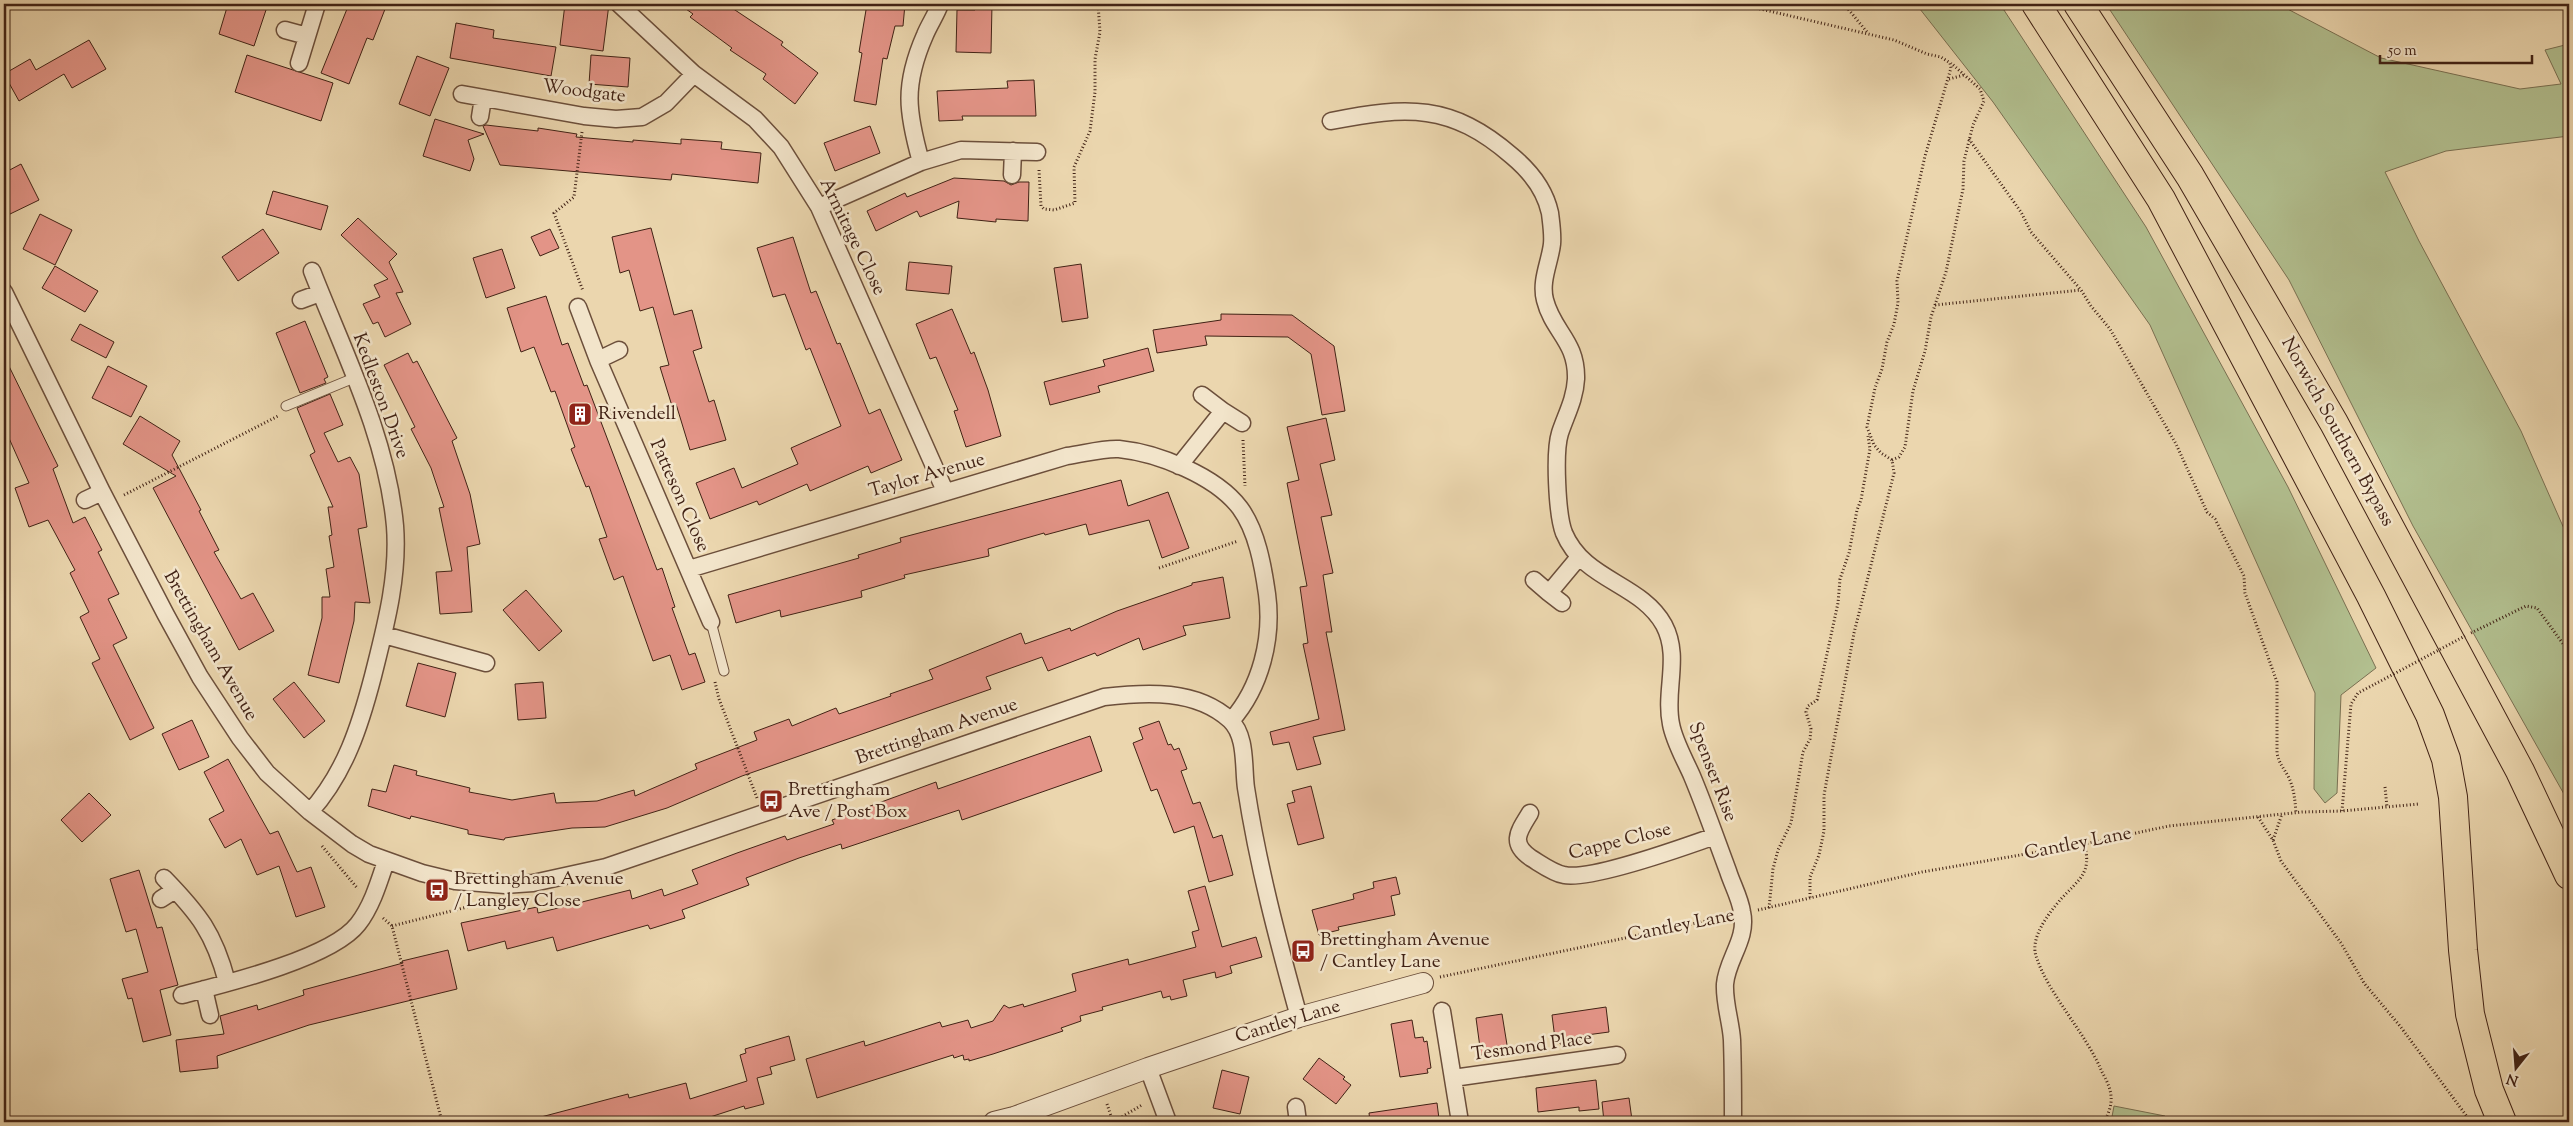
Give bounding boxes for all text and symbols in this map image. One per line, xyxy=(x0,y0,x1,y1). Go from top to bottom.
scale bar xyxy=(2380,32,2533,64)
text: 50 m xyxy=(2387,41,2417,62)
street label: Woodgate xyxy=(541,73,627,111)
street label: Armitage Close xyxy=(812,174,892,300)
street label: Kedleston Drive xyxy=(345,329,415,463)
street label: Norwich Southern Bypass xyxy=(2274,332,2400,532)
building icon: Rivendell xyxy=(567,401,593,427)
place label: Rivendell xyxy=(598,401,676,428)
street label: Patteson Close xyxy=(642,435,716,557)
street label: Taylor Avenue xyxy=(866,446,988,505)
street label: Brettingham Avenue xyxy=(156,566,264,726)
street label: Brettingham Avenue xyxy=(852,692,1022,772)
street label: Spenser Rise xyxy=(1681,718,1743,826)
place label: Brettingham Ave / Post Box xyxy=(788,777,908,826)
bus stop icon: Brettingham Ave / Post Box xyxy=(758,788,784,814)
street label: Cappe Close xyxy=(1566,816,1674,868)
street label: Cantley Lane xyxy=(2022,820,2134,868)
place label: Brettingham Avenue / Langley Close xyxy=(454,866,624,915)
bus stop icon: Brettingham Avenue / Langley Close xyxy=(424,877,450,903)
street label: Cantley Lane xyxy=(1625,902,1737,950)
place label: Brettingham Avenue / Cantley Lane xyxy=(1320,927,1490,976)
bus stop icon: Brettingham Avenue / Cantley Lane xyxy=(1290,938,1316,964)
street label: Cantley Lane xyxy=(1232,993,1344,1051)
street label: Tesmond Place xyxy=(1470,1025,1594,1069)
north arrow xyxy=(2490,1044,2540,1094)
text: N xyxy=(2505,1067,2521,1090)

